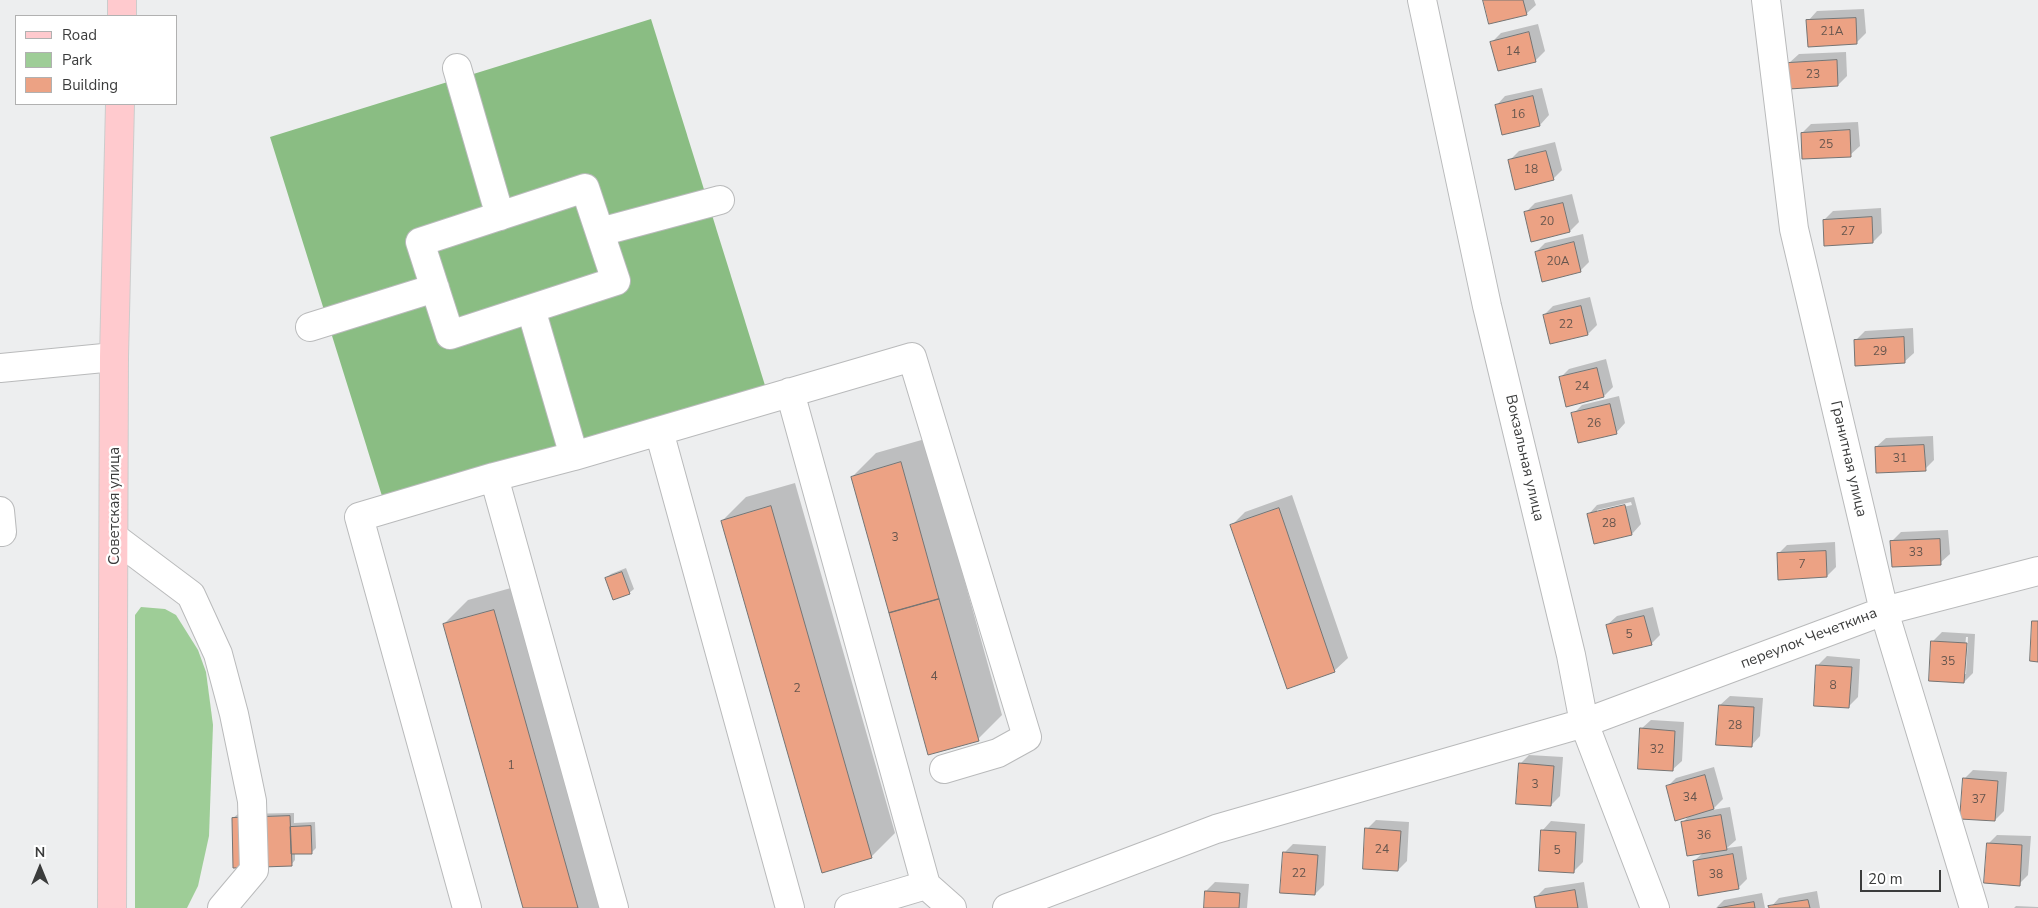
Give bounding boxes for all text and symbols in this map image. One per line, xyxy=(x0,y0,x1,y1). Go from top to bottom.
legend xyxy=(15,15,178,105)
text: Road xyxy=(62,25,97,45)
house number: 21А xyxy=(1820,25,1844,39)
house number: 14 xyxy=(1506,45,1520,59)
text: Park xyxy=(62,50,92,70)
house number: 23 xyxy=(1806,68,1820,82)
text: Building xyxy=(62,75,118,95)
house number: 16 xyxy=(1511,108,1525,122)
house number: 25 xyxy=(1819,138,1833,152)
house number: 18 xyxy=(1524,163,1538,177)
house number: 20 xyxy=(1540,215,1554,229)
house number: 27 xyxy=(1841,225,1855,239)
house number: 20А xyxy=(1546,255,1570,269)
house number: 22 xyxy=(1559,318,1573,332)
house number: 29 xyxy=(1873,345,1887,359)
house number: 24 xyxy=(1575,380,1589,394)
street label: Вокзальная улица xyxy=(1501,393,1547,523)
street label: Гранитная улица xyxy=(1826,399,1870,519)
house number: 26 xyxy=(1587,417,1601,431)
street label: Советская улица xyxy=(106,447,124,565)
house number: 31 xyxy=(1893,452,1907,466)
house number: 28 xyxy=(1602,517,1616,531)
house number: 3 xyxy=(891,531,899,545)
house number: 33 xyxy=(1909,546,1923,560)
house number: 7 xyxy=(1798,558,1806,572)
street label: переулок Чечеткина xyxy=(1738,605,1880,673)
house number: 5 xyxy=(1625,628,1633,642)
house number: 35 xyxy=(1941,655,1955,669)
house number: 4 xyxy=(930,670,938,684)
house number: 8 xyxy=(1829,679,1837,693)
house number: 2 xyxy=(793,682,801,696)
house number: 28 xyxy=(1728,719,1742,733)
house number: 32 xyxy=(1650,743,1664,757)
house number: 1 xyxy=(507,759,515,773)
house number: 3 xyxy=(1531,778,1539,792)
house number: 34 xyxy=(1683,791,1697,805)
house number: 37 xyxy=(1972,793,1986,807)
house number: 36 xyxy=(1697,829,1711,843)
north arrow xyxy=(15,843,65,893)
text: N xyxy=(35,843,45,862)
house number: 24 xyxy=(1375,843,1389,857)
house number: 5 xyxy=(1553,844,1561,858)
scale bar xyxy=(1863,860,1944,892)
house number: 22 xyxy=(1292,867,1306,881)
house number: 38 xyxy=(1709,868,1723,882)
text: 20 m xyxy=(1868,869,1903,889)

